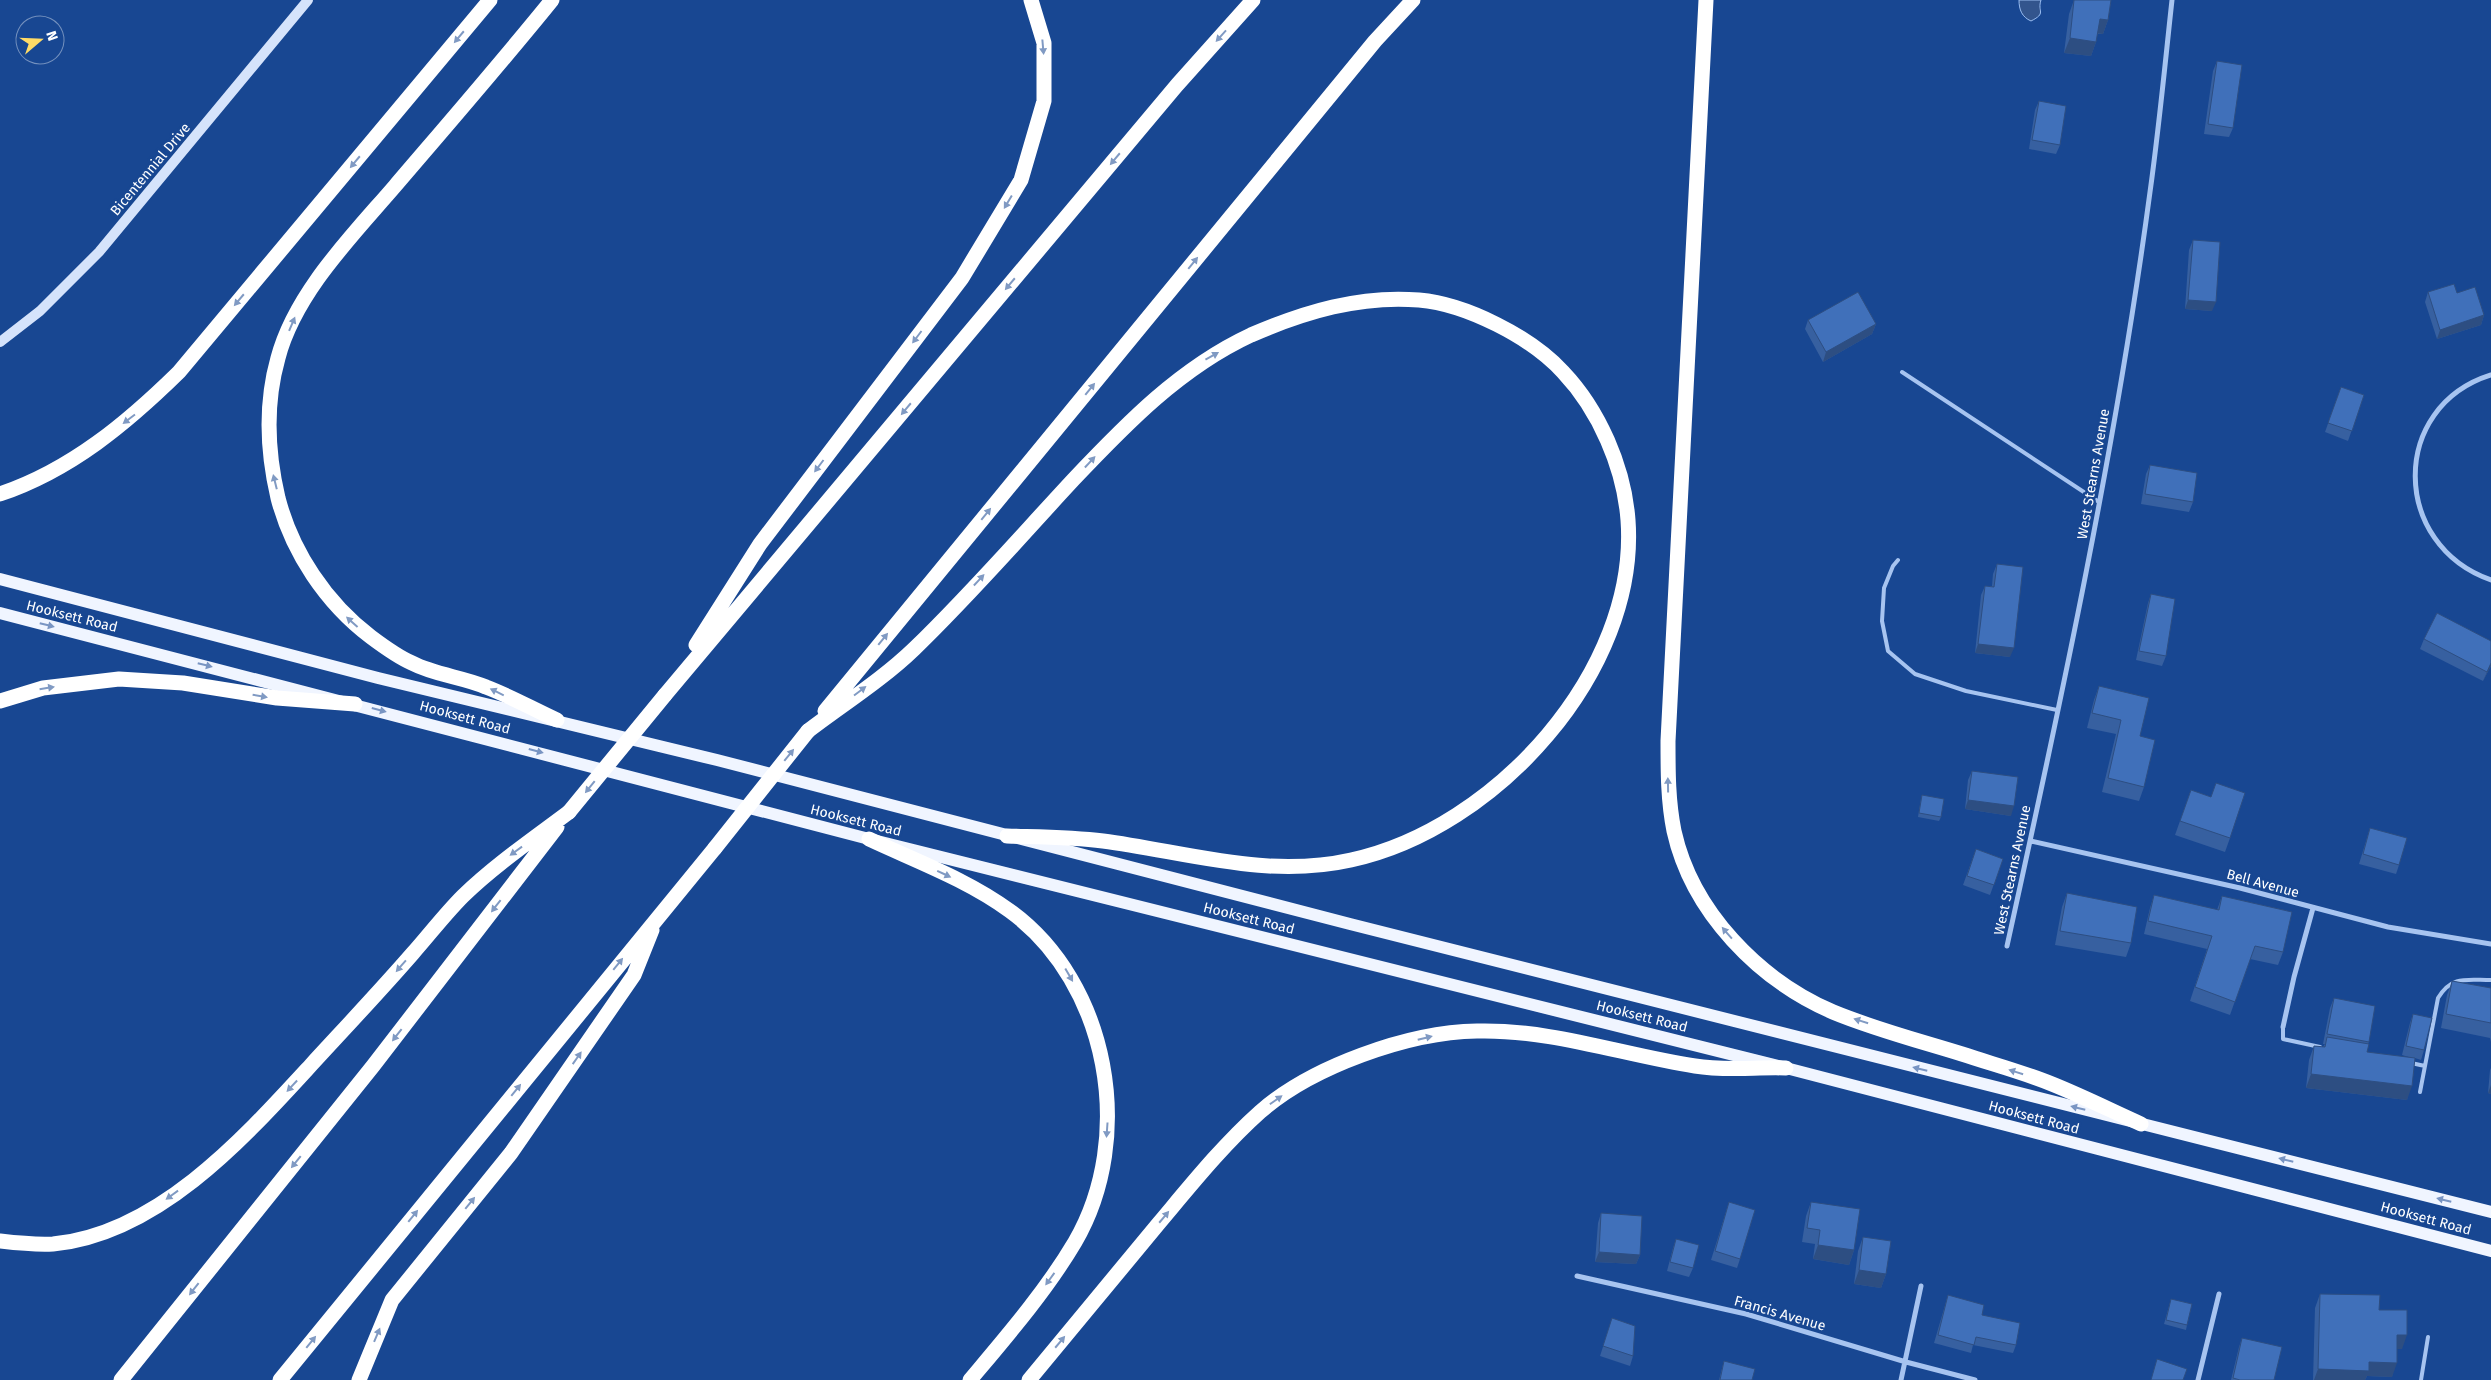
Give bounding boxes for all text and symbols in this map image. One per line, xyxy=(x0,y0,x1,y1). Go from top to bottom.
north arrow xyxy=(15,15,65,65)
text: N xyxy=(42,29,61,43)
one-way arrow xyxy=(1215,30,1227,42)
one-way arrow xyxy=(453,31,464,44)
one-way arrow xyxy=(1040,39,1048,55)
street label: Bicentennial Drive xyxy=(107,120,194,219)
one-way arrow xyxy=(1109,152,1120,165)
one-way arrow xyxy=(349,155,360,168)
one-way arrow xyxy=(1003,196,1012,209)
one-way arrow xyxy=(1187,257,1198,270)
one-way arrow xyxy=(1005,277,1016,290)
one-way arrow xyxy=(233,294,245,306)
one-way arrow xyxy=(289,317,297,331)
one-way arrow xyxy=(912,330,923,343)
one-way arrow xyxy=(1205,352,1220,360)
one-way arrow xyxy=(1084,382,1095,395)
one-way arrow xyxy=(901,402,912,415)
street label: West Stearns Avenue xyxy=(2074,407,2113,541)
one-way arrow xyxy=(123,414,136,425)
one-way arrow xyxy=(1084,457,1096,469)
one-way arrow xyxy=(814,459,824,473)
one-way arrow xyxy=(270,475,278,490)
one-way arrow xyxy=(981,508,992,521)
one-way arrow xyxy=(973,575,985,587)
street label: Hooksett Road xyxy=(25,597,119,636)
one-way arrow xyxy=(347,616,359,628)
one-way arrow xyxy=(40,621,55,629)
one-way arrow xyxy=(878,633,889,646)
one-way arrow xyxy=(197,662,212,670)
one-way arrow xyxy=(39,683,55,691)
one-way arrow xyxy=(853,686,867,696)
one-way arrow xyxy=(490,687,504,695)
one-way arrow xyxy=(253,692,269,700)
street label: Hooksett Road xyxy=(418,697,512,738)
one-way arrow xyxy=(372,706,387,714)
one-way arrow xyxy=(529,748,544,756)
one-way arrow xyxy=(783,749,794,762)
one-way arrow xyxy=(1664,777,1672,793)
one-way arrow xyxy=(584,780,595,793)
street label: Hooksett Road xyxy=(809,801,903,840)
street label: West Stearns Avenue xyxy=(1990,804,2035,937)
one-way arrow xyxy=(509,846,523,856)
street label: Bell Avenue xyxy=(2225,866,2301,901)
one-way arrow xyxy=(937,871,951,879)
one-way arrow xyxy=(491,899,502,912)
street label: Hooksett Road xyxy=(1202,899,1296,938)
one-way arrow xyxy=(1722,927,1733,940)
one-way arrow xyxy=(613,958,624,971)
one-way arrow xyxy=(396,960,407,973)
one-way arrow xyxy=(1064,968,1073,981)
street label: Hooksett Road xyxy=(1595,997,1689,1036)
one-way arrow xyxy=(1854,1017,1869,1024)
one-way arrow xyxy=(392,1028,402,1042)
one-way arrow xyxy=(1417,1034,1432,1042)
one-way arrow xyxy=(572,1051,581,1065)
one-way arrow xyxy=(1912,1065,1927,1073)
one-way arrow xyxy=(2008,1067,2023,1075)
one-way arrow xyxy=(286,1080,298,1092)
one-way arrow xyxy=(510,1084,521,1097)
one-way arrow xyxy=(1269,1095,1283,1105)
street label: Hooksett Road xyxy=(1987,1097,2081,1138)
one-way arrow xyxy=(2070,1104,2085,1112)
one-way arrow xyxy=(1103,1122,1111,1138)
one-way arrow xyxy=(290,1155,301,1168)
one-way arrow xyxy=(2279,1156,2294,1164)
one-way arrow xyxy=(166,1190,179,1201)
one-way arrow xyxy=(2436,1196,2451,1204)
one-way arrow xyxy=(465,1197,476,1210)
street label: Hooksett Road xyxy=(2379,1198,2473,1239)
one-way arrow xyxy=(408,1210,419,1223)
one-way arrow xyxy=(1159,1211,1170,1224)
one-way arrow xyxy=(1045,1273,1055,1286)
one-way arrow xyxy=(189,1282,200,1295)
street label: Francis Avenue xyxy=(1732,1292,1828,1335)
one-way arrow xyxy=(374,1328,382,1342)
one-way arrow xyxy=(305,1336,316,1349)
one-way arrow xyxy=(1055,1336,1066,1349)

